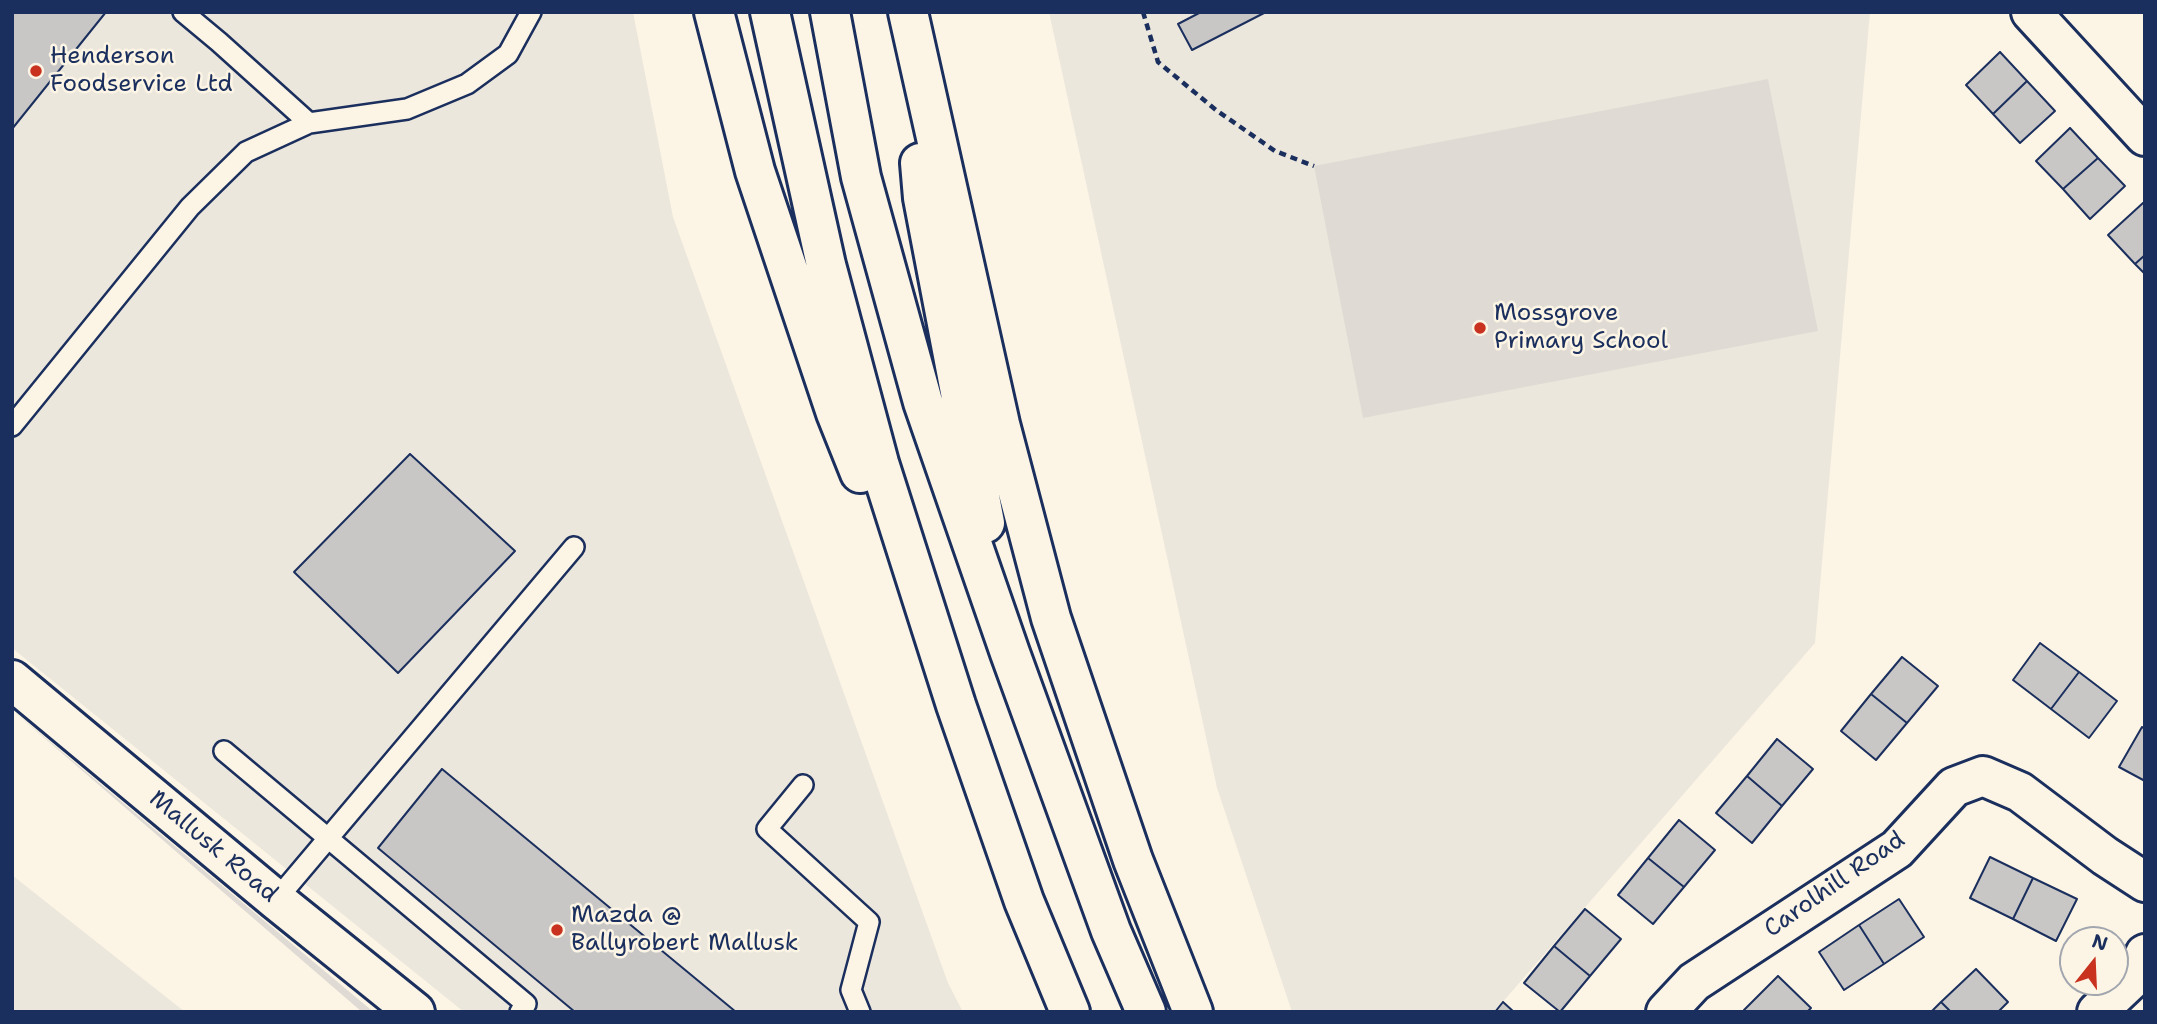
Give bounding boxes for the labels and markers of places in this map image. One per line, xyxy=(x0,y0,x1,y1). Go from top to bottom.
place label: Henderson Foodservice Ltd xyxy=(50,43,233,99)
marker: Henderson Foodservice Ltd xyxy=(28,63,44,79)
place label: Mossgrove Primary School xyxy=(1494,300,1668,356)
marker: Mossgrove Primary School xyxy=(1472,320,1488,336)
place label: Mazda @ Ballyrobert Mallusk xyxy=(571,902,799,958)
marker: Mazda @ Ballyrobert Mallusk xyxy=(549,922,565,938)

